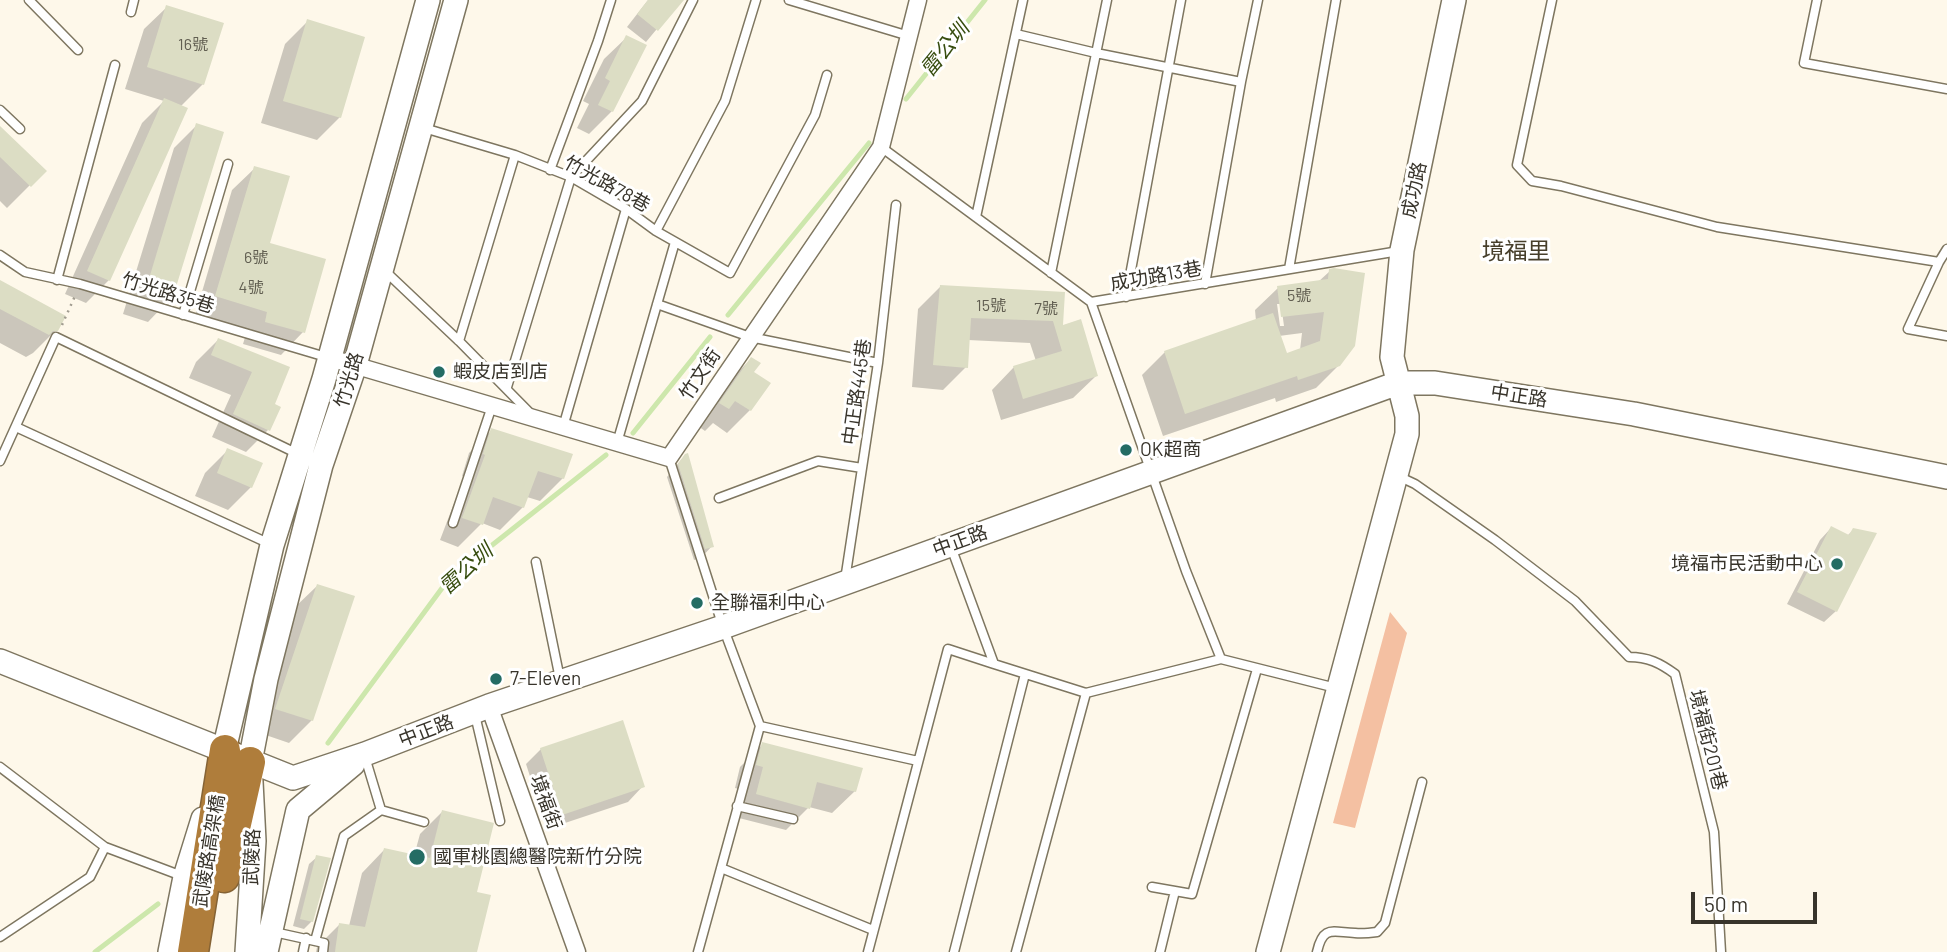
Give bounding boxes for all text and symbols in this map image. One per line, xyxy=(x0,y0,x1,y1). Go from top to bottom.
water label: 雷公圳 xyxy=(915,17,975,81)
house number: 16號 xyxy=(178,35,208,55)
street label: 竹光路78巷 xyxy=(560,151,654,217)
street label: 成功路 xyxy=(1397,160,1431,220)
district label: 境福里 xyxy=(1482,237,1550,265)
house number: 6號 xyxy=(244,248,268,268)
street label: 成功路13巷 xyxy=(1109,257,1203,295)
street label: 竹光路35巷 xyxy=(119,268,217,318)
house number: 4號 xyxy=(239,278,263,298)
house number: 5號 xyxy=(1287,286,1311,306)
house number: 15號 xyxy=(976,296,1006,316)
house number: 7號 xyxy=(1034,299,1058,319)
street label: 中正路445巷 xyxy=(838,338,876,446)
street label: 竹文街 xyxy=(675,344,725,404)
street label: 竹光路 xyxy=(330,349,368,411)
place label: 蝦皮店到店 xyxy=(453,361,548,383)
marker: 蝦皮店到店 xyxy=(431,364,447,380)
street label: 中正路 xyxy=(1489,380,1549,412)
place label: OK超商 xyxy=(1140,439,1201,461)
marker: OK超商 xyxy=(1118,442,1134,458)
street label: 中正路 xyxy=(929,521,991,561)
water label: 雷公圳 xyxy=(434,539,498,599)
place label: 境福市民活動中心 xyxy=(1671,553,1823,575)
marker: 境福市民活動中心 xyxy=(1829,556,1845,572)
place label: 全聯福利中心 xyxy=(711,592,825,614)
marker: 全聯福利中心 xyxy=(689,595,705,611)
place label: 7-Eleven xyxy=(510,668,581,690)
marker: 7-Eleven xyxy=(488,671,504,687)
street label: 境福街201巷 xyxy=(1684,687,1732,793)
street label: 中正路 xyxy=(395,710,457,752)
street label: 境福街 xyxy=(526,771,566,833)
street label: 武陵路高架橋 xyxy=(189,793,229,909)
street label: 武陵路 xyxy=(240,828,264,886)
place label: 國軍桃園總醫院新竹分院 xyxy=(433,846,642,868)
marker: 國軍桃園總醫院新竹分院 xyxy=(407,847,427,867)
scale bar xyxy=(1695,878,1821,922)
text: 50 m xyxy=(1704,891,1748,916)

